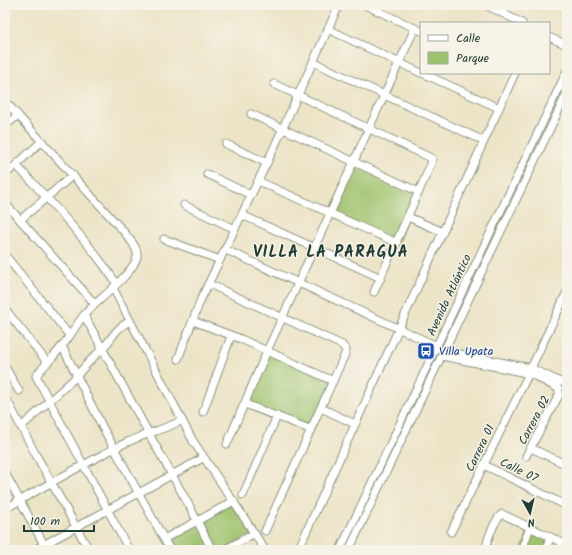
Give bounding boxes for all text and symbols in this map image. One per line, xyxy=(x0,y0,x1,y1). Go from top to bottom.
legend xyxy=(420,22,550,74)
text: Calle xyxy=(456,29,481,48)
text: Parque xyxy=(456,49,490,68)
district label: VILLA LA PARAGUA xyxy=(253,240,409,265)
street label: Avenida Atlántico xyxy=(422,251,477,339)
bus stop icon: Villa Upata xyxy=(416,341,436,361)
place label: Villa Upata xyxy=(439,342,494,361)
street label: Carrera 02 xyxy=(513,392,555,448)
street label: Carrera 01 xyxy=(461,421,500,475)
street label: Calle 07 xyxy=(496,453,542,488)
north arrow xyxy=(510,493,550,533)
scale bar xyxy=(24,507,94,533)
text: 100 m xyxy=(30,512,61,531)
text: N xyxy=(527,513,536,531)

